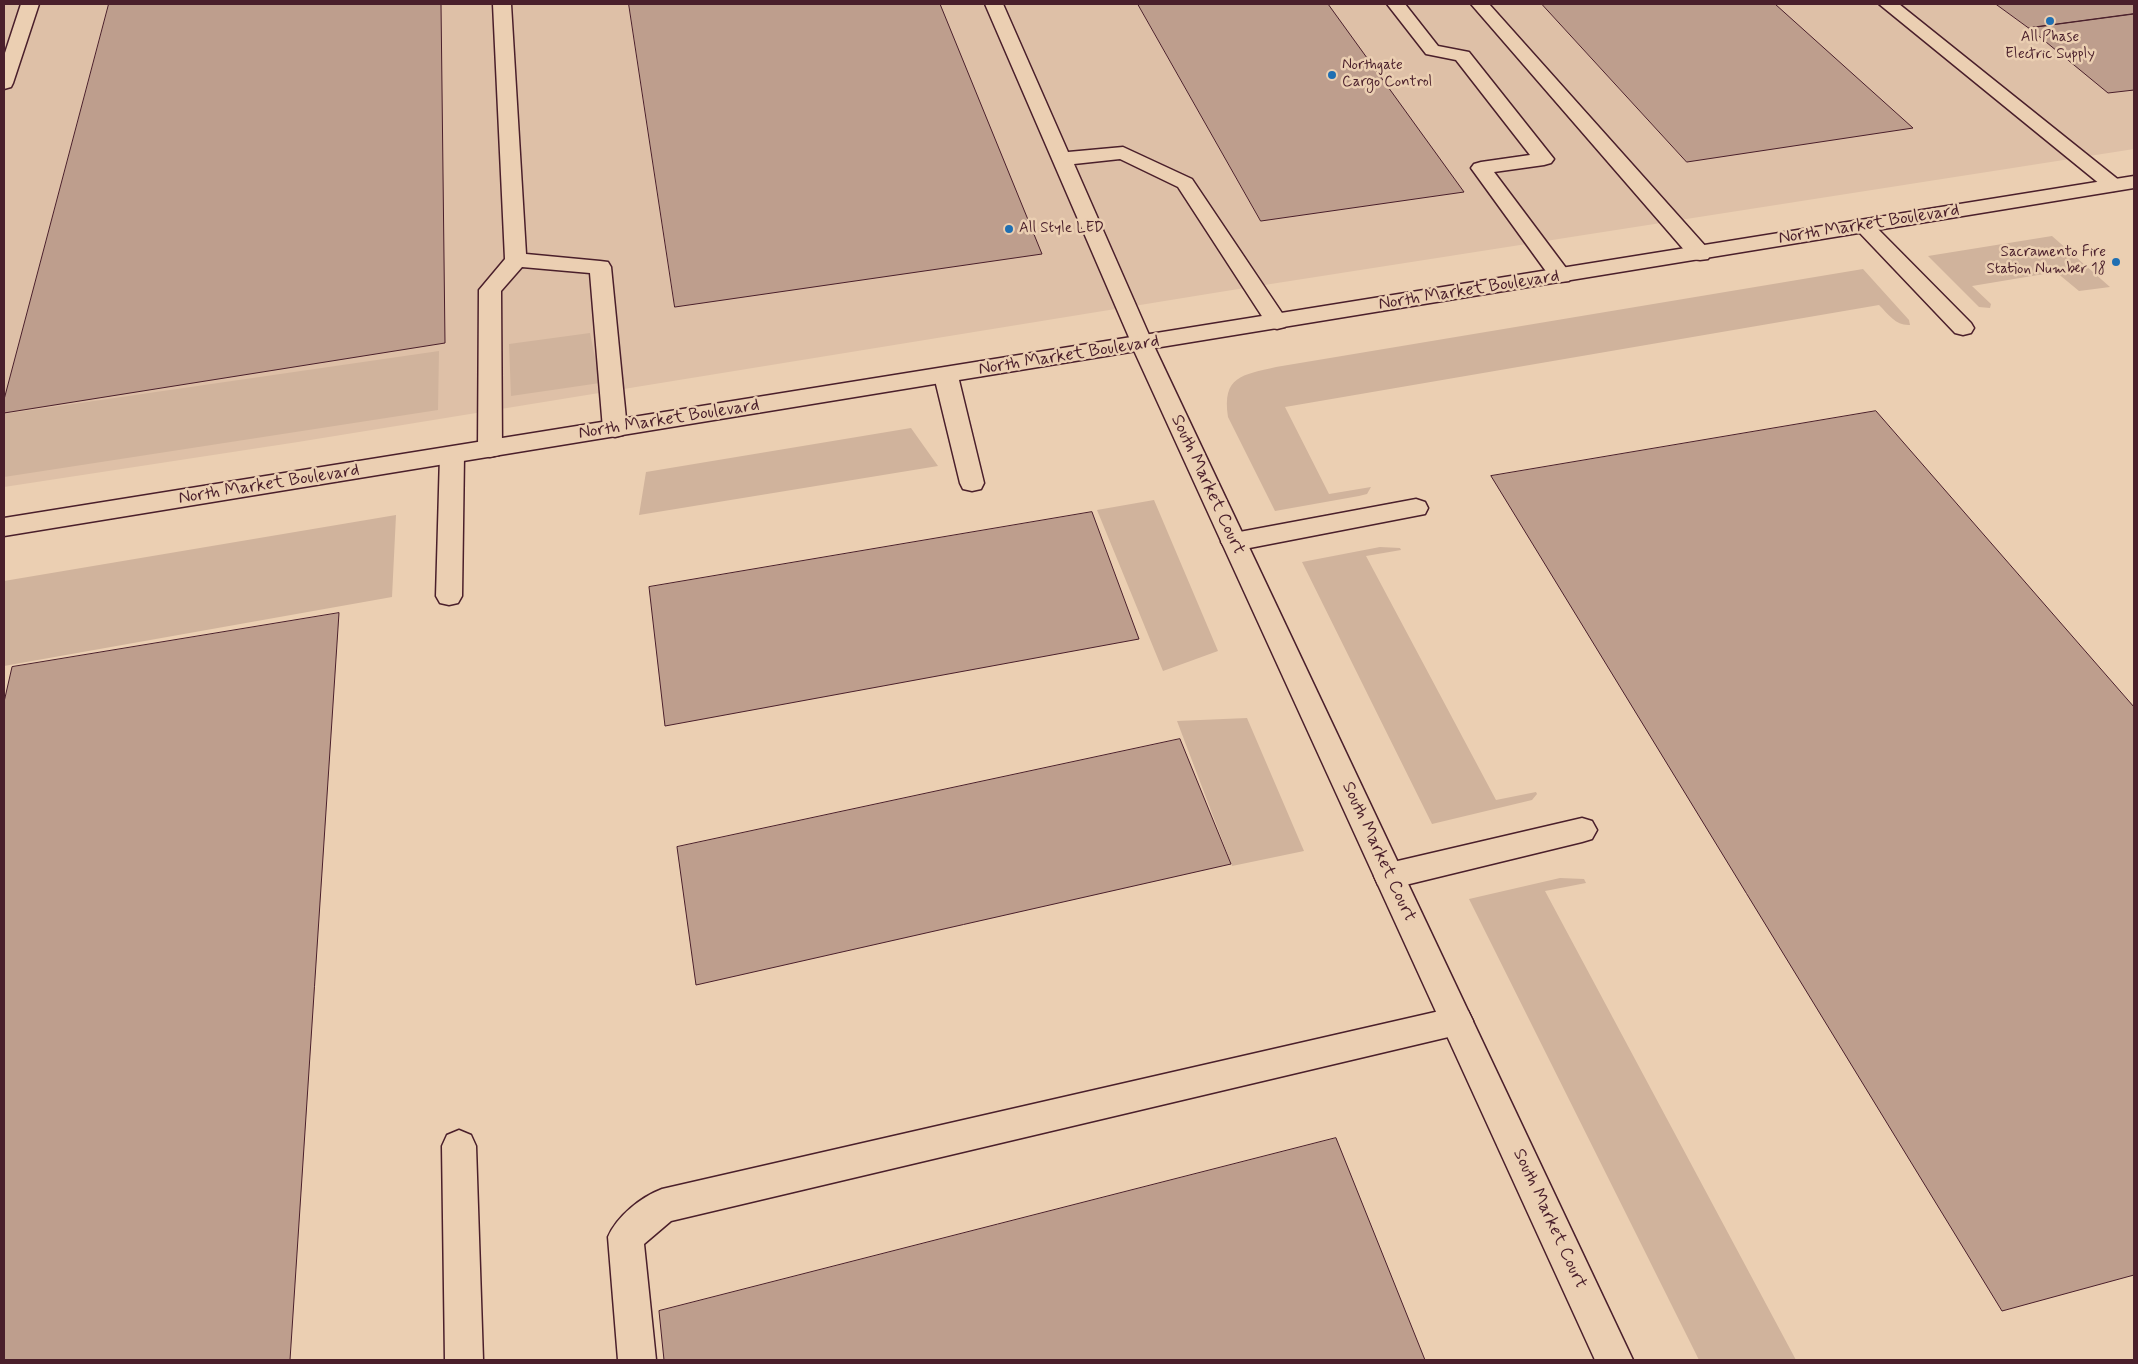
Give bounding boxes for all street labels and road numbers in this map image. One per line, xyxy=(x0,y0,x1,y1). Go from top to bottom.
street label: North Market Boulevard xyxy=(1777,200,1961,250)
street label: North Market Boulevard xyxy=(1377,266,1561,316)
street label: North Market Boulevard xyxy=(977,331,1161,381)
street label: North Market Boulevard xyxy=(577,395,761,445)
street label: South Market Court xyxy=(1165,411,1249,559)
street label: North Market Boulevard xyxy=(177,460,361,510)
street label: South Market Court xyxy=(1336,778,1420,926)
street label: South Market Court xyxy=(1507,1145,1591,1293)

